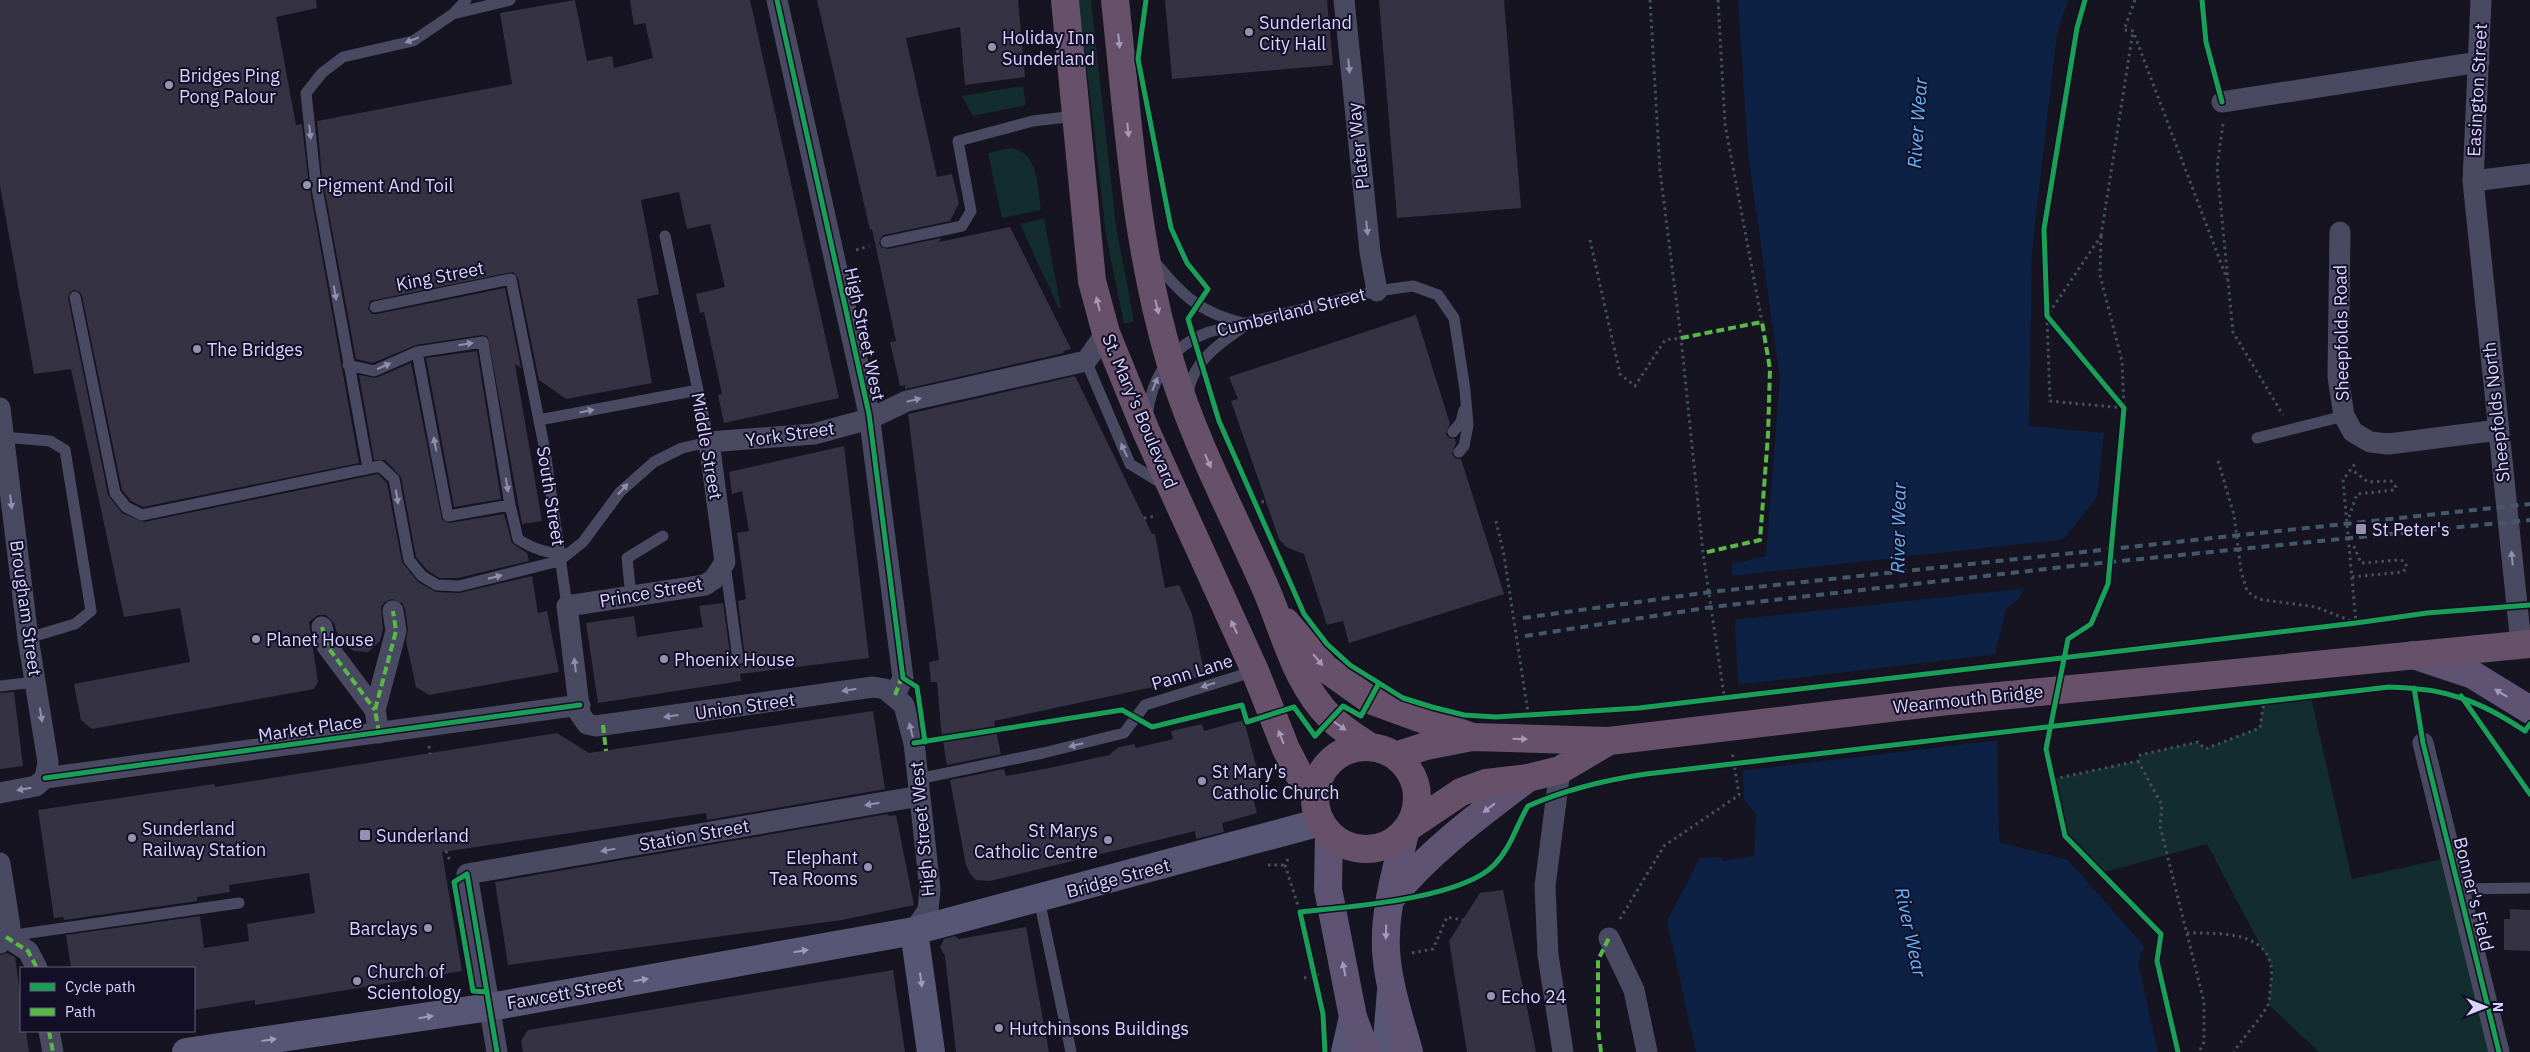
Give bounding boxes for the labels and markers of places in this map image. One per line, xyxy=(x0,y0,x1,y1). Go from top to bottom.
place label: Sunderland City Hall xyxy=(1259,11,1352,55)
place label: Holiday Inn Sunderland xyxy=(1002,26,1095,70)
marker: Sunderland City Hall xyxy=(1243,26,1255,38)
marker: Holiday Inn Sunderland xyxy=(986,41,998,53)
place label: Bridges Ping Pong Palour xyxy=(179,64,280,108)
marker: Bridges Ping Pong Palour xyxy=(163,79,175,91)
place label: Pigment And Toil xyxy=(317,174,453,197)
marker: Pigment And Toil xyxy=(301,179,313,191)
place label: The Bridges xyxy=(207,338,303,361)
marker: The Bridges xyxy=(191,343,203,355)
place label: St Peter's xyxy=(2372,518,2450,541)
marker: St Peter's xyxy=(2354,522,2368,536)
place label: Planet House xyxy=(266,628,374,651)
marker: Planet House xyxy=(250,633,262,645)
place label: Phoenix House xyxy=(674,648,795,671)
marker: Phoenix House xyxy=(658,653,670,665)
place label: St Mary's Catholic Church xyxy=(1212,760,1340,804)
marker: St Mary's Catholic Church xyxy=(1196,775,1208,787)
place label: Sunderland Railway Station xyxy=(142,817,266,861)
place label: St Marys Catholic Centre xyxy=(974,819,1098,863)
place label: Sunderland xyxy=(376,824,469,847)
marker: Sunderland xyxy=(358,828,372,842)
marker: Sunderland Railway Station xyxy=(126,832,138,844)
marker: St Marys Catholic Centre xyxy=(1102,834,1114,846)
place label: Elephant Tea Rooms xyxy=(769,846,858,890)
marker: Elephant Tea Rooms xyxy=(862,861,874,873)
place label: Barclays xyxy=(349,917,418,940)
marker: Barclays xyxy=(422,922,434,934)
place label: Church of Scientology xyxy=(367,960,461,1004)
marker: Church of Scientology xyxy=(351,975,363,987)
place label: Echo 24 xyxy=(1501,985,1567,1008)
marker: Echo 24 xyxy=(1485,990,1497,1002)
place label: Hutchinsons Buildings xyxy=(1009,1017,1189,1040)
marker: Hutchinsons Buildings xyxy=(993,1022,1005,1034)

